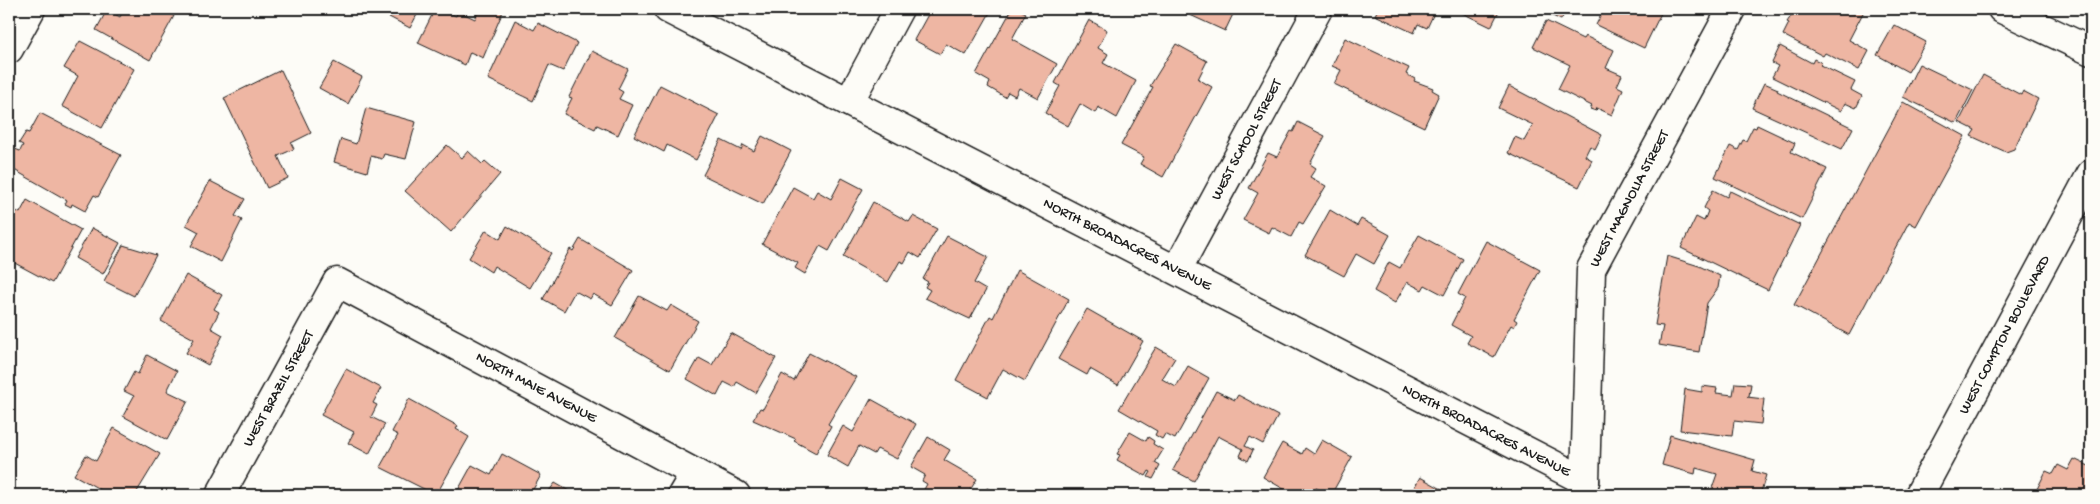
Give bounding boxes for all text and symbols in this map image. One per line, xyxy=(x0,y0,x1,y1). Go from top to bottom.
street label: WEST SCHOOL STREET xyxy=(1208,75,1287,203)
street label: WEST MAGNOLIA STREET xyxy=(1586,126,1674,271)
street label: NORTH BROADACRES AVENUE xyxy=(1040,195,1215,296)
street label: WEST COMPTON BOULEVARD xyxy=(1955,252,2055,418)
street label: WEST BRAZIL STREET xyxy=(240,327,319,450)
street label: NORTH MAIE AVENUE xyxy=(472,348,600,428)
street label: NORTH BROADACRES AVENUE xyxy=(1399,381,1574,482)

